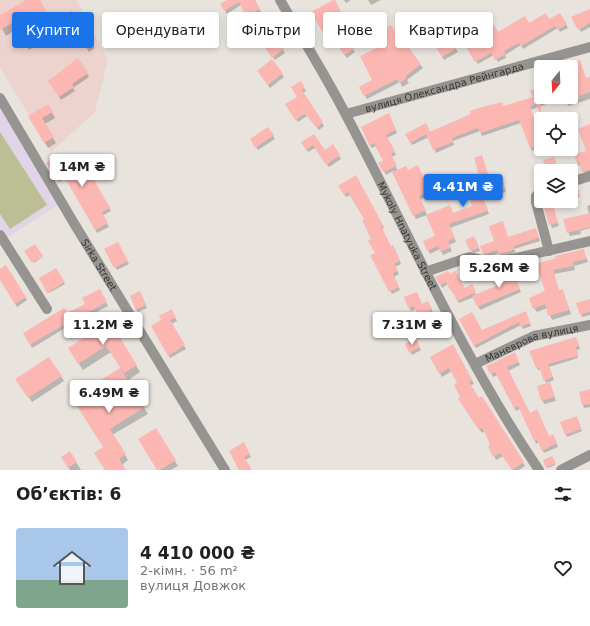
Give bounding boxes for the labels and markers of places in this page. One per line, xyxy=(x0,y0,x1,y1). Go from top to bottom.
pin: 14M ₴ xyxy=(54,154,110,188)
pin: 4.41M ₴ xyxy=(426,174,500,208)
pin: 5.26M ₴ xyxy=(462,255,536,289)
pin: 11.2M ₴ xyxy=(66,312,140,346)
pin: 7.31M ₴ xyxy=(375,312,449,346)
pin: 6.49M ₴ xyxy=(72,380,146,414)

